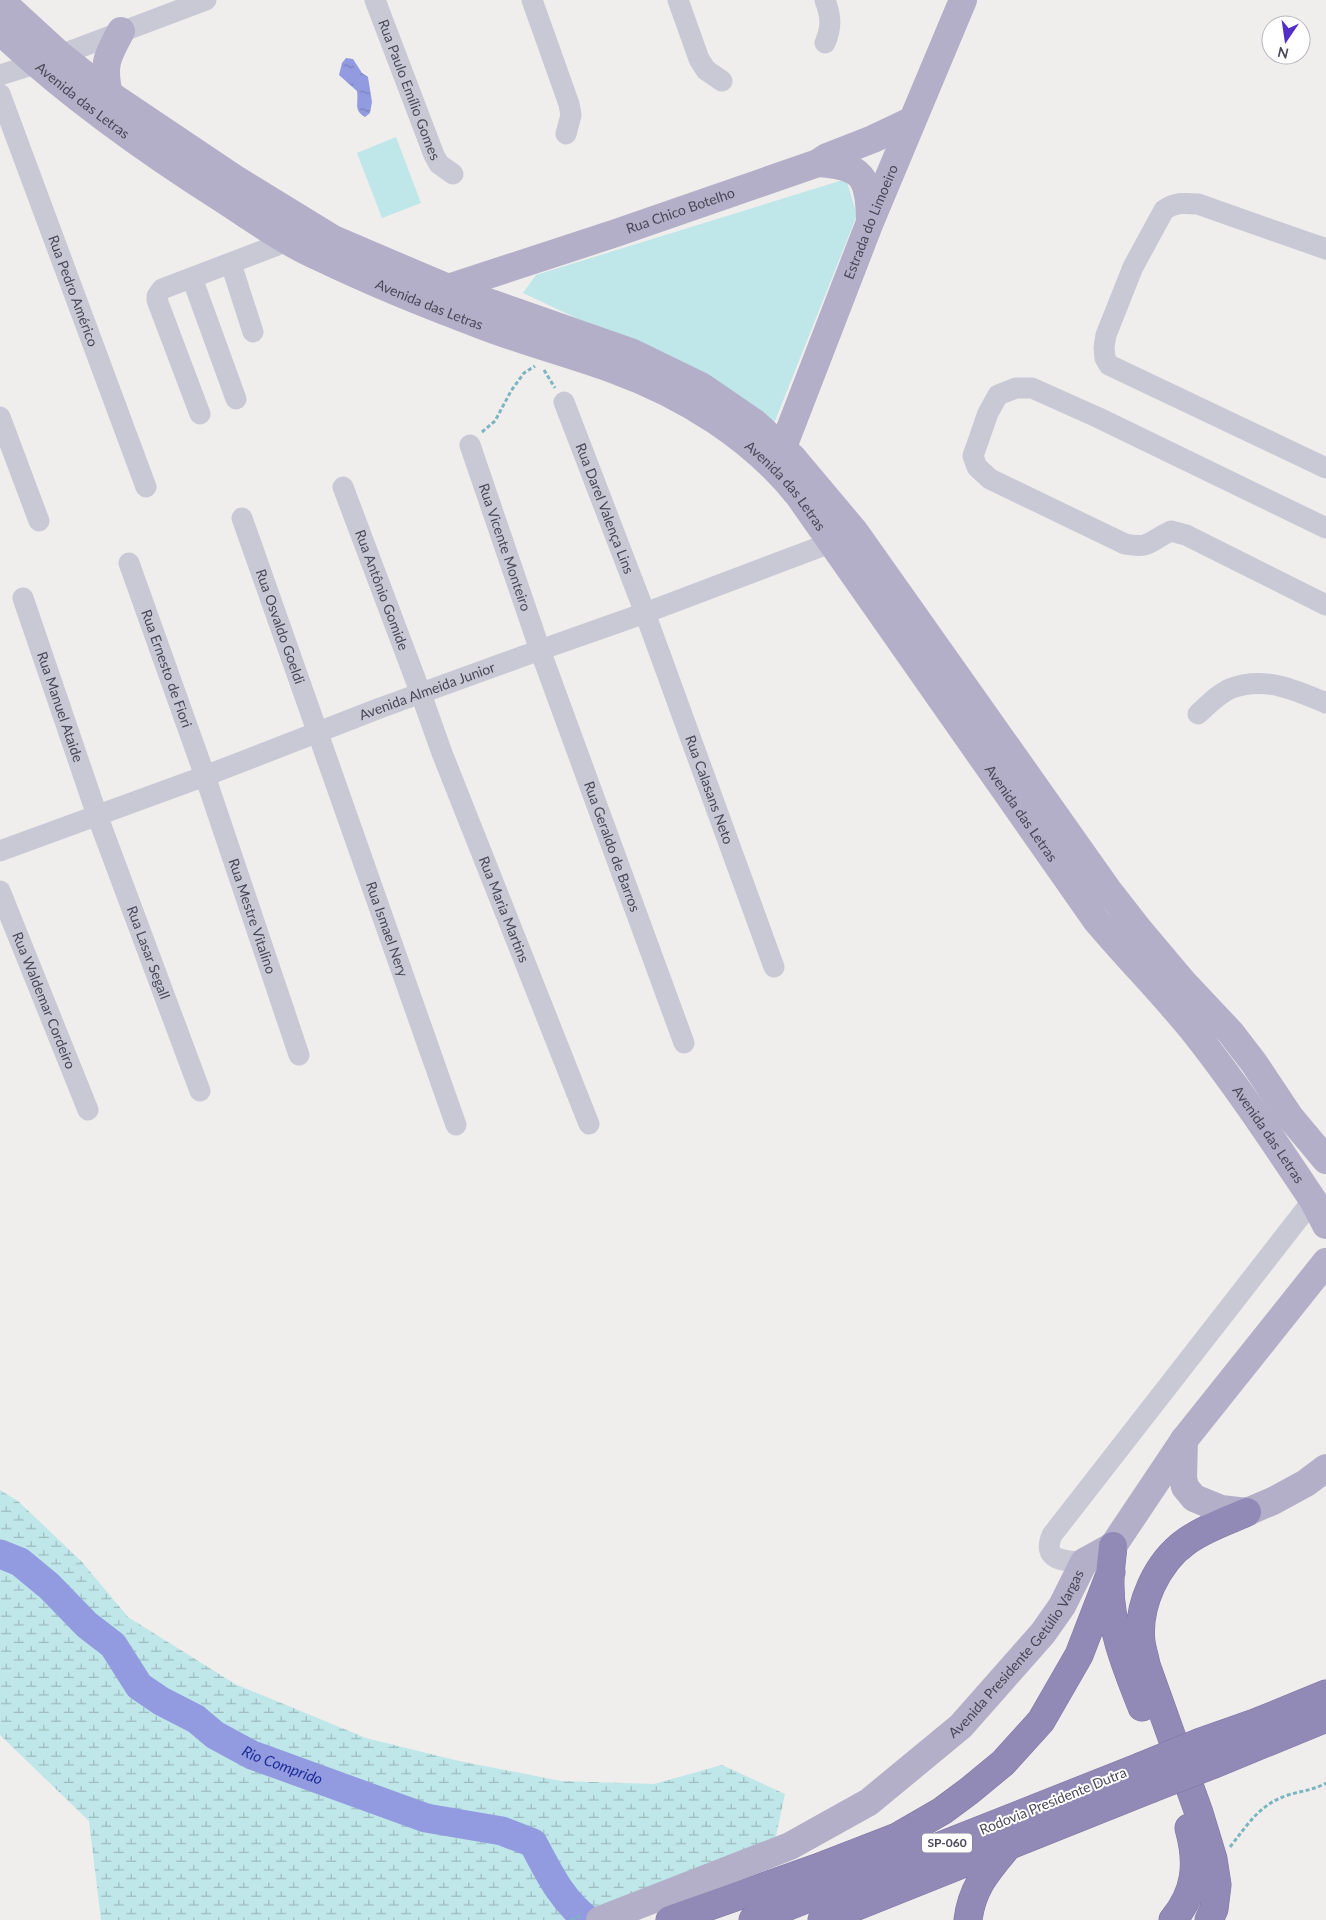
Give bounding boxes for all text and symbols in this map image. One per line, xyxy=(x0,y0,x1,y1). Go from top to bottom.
north arrow xyxy=(1261,15,1311,65)
street label: Rua Paulo Emílio Gomes xyxy=(375,17,444,163)
text: N xyxy=(1276,44,1290,63)
street label: Avenida das Letras xyxy=(33,58,133,142)
street label: Estrada do Limoeiro xyxy=(840,162,901,282)
street label: Rua Chico Botelho xyxy=(624,184,737,237)
street label: Rua Pedro Américo xyxy=(45,233,102,349)
street label: Avenida das Letras xyxy=(373,275,486,333)
street label: Avenida das Letras xyxy=(742,437,830,534)
street label: Rua Darel Valença Lins xyxy=(573,441,638,576)
street label: Rua Vicente Monteiro xyxy=(476,481,535,613)
street label: Rua Antônio Gomide xyxy=(352,527,413,652)
street label: Rua Osvaldo Goeldi xyxy=(253,567,309,686)
street label: Rua Ernesto de Fiori xyxy=(138,607,196,730)
street label: Rua Manuel Ataide xyxy=(34,649,87,764)
street label: Avenida Almeida Junior xyxy=(357,658,497,723)
street label: Rua Calasans Neto xyxy=(682,733,737,846)
street label: Avenida das Letras xyxy=(982,761,1061,865)
street label: Rua Geraldo de Barros xyxy=(581,779,644,914)
street label: Rua Maria Martins xyxy=(476,853,533,965)
street label: Rua Mestre Vitalino xyxy=(225,856,280,976)
street label: Rua Ismael Nery xyxy=(363,879,412,980)
street label: Rua Lasar Segall xyxy=(124,903,174,1001)
street label: Rua Waldemar Cordeiro xyxy=(9,929,80,1071)
street label: Avenida das Letras xyxy=(1229,1082,1308,1186)
street label: Avenida Presidente Getúlio Vargas xyxy=(945,1567,1087,1741)
water label: Rio Comprido xyxy=(239,1741,325,1788)
street label: Rodovia Presidente Dutra xyxy=(977,1763,1129,1838)
road number: SP-060 xyxy=(922,1834,972,1852)

